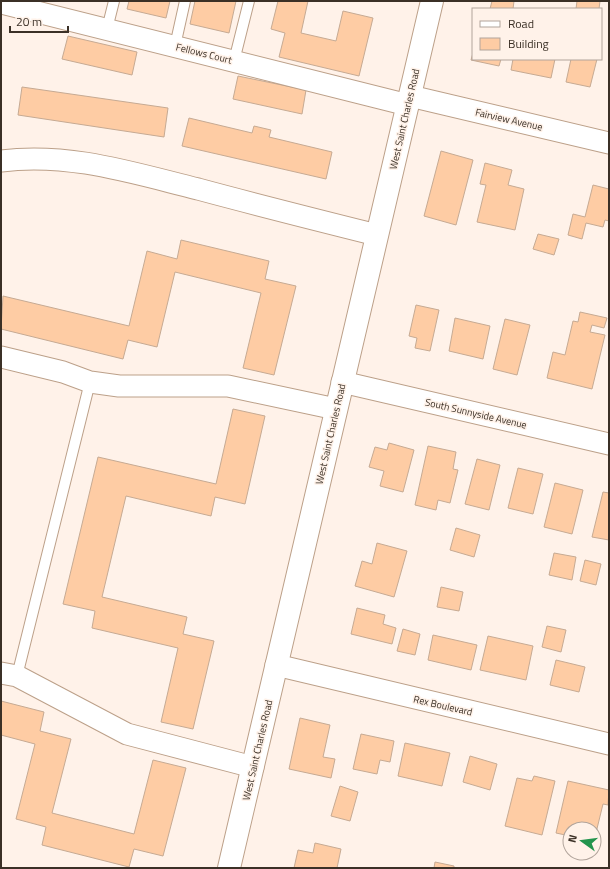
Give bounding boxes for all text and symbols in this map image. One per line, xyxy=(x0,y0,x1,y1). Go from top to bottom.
scale bar xyxy=(10,8,68,34)
legend xyxy=(472,8,602,60)
text: 20 m xyxy=(16,12,42,31)
text: Road xyxy=(508,14,534,33)
text: Building xyxy=(508,34,549,53)
street label: Fellows Court xyxy=(174,39,234,68)
street label: West Saint Charles Road xyxy=(386,67,423,171)
street label: Fairview Avenue xyxy=(474,104,544,135)
street label: West Saint Charles Road xyxy=(312,382,349,486)
street label: South Sunnyside Avenue xyxy=(424,394,528,432)
street label: Rex Boulevard xyxy=(412,691,474,720)
street label: West Saint Charles Road xyxy=(239,698,276,802)
north arrow xyxy=(562,821,602,861)
text: N xyxy=(564,833,581,844)

